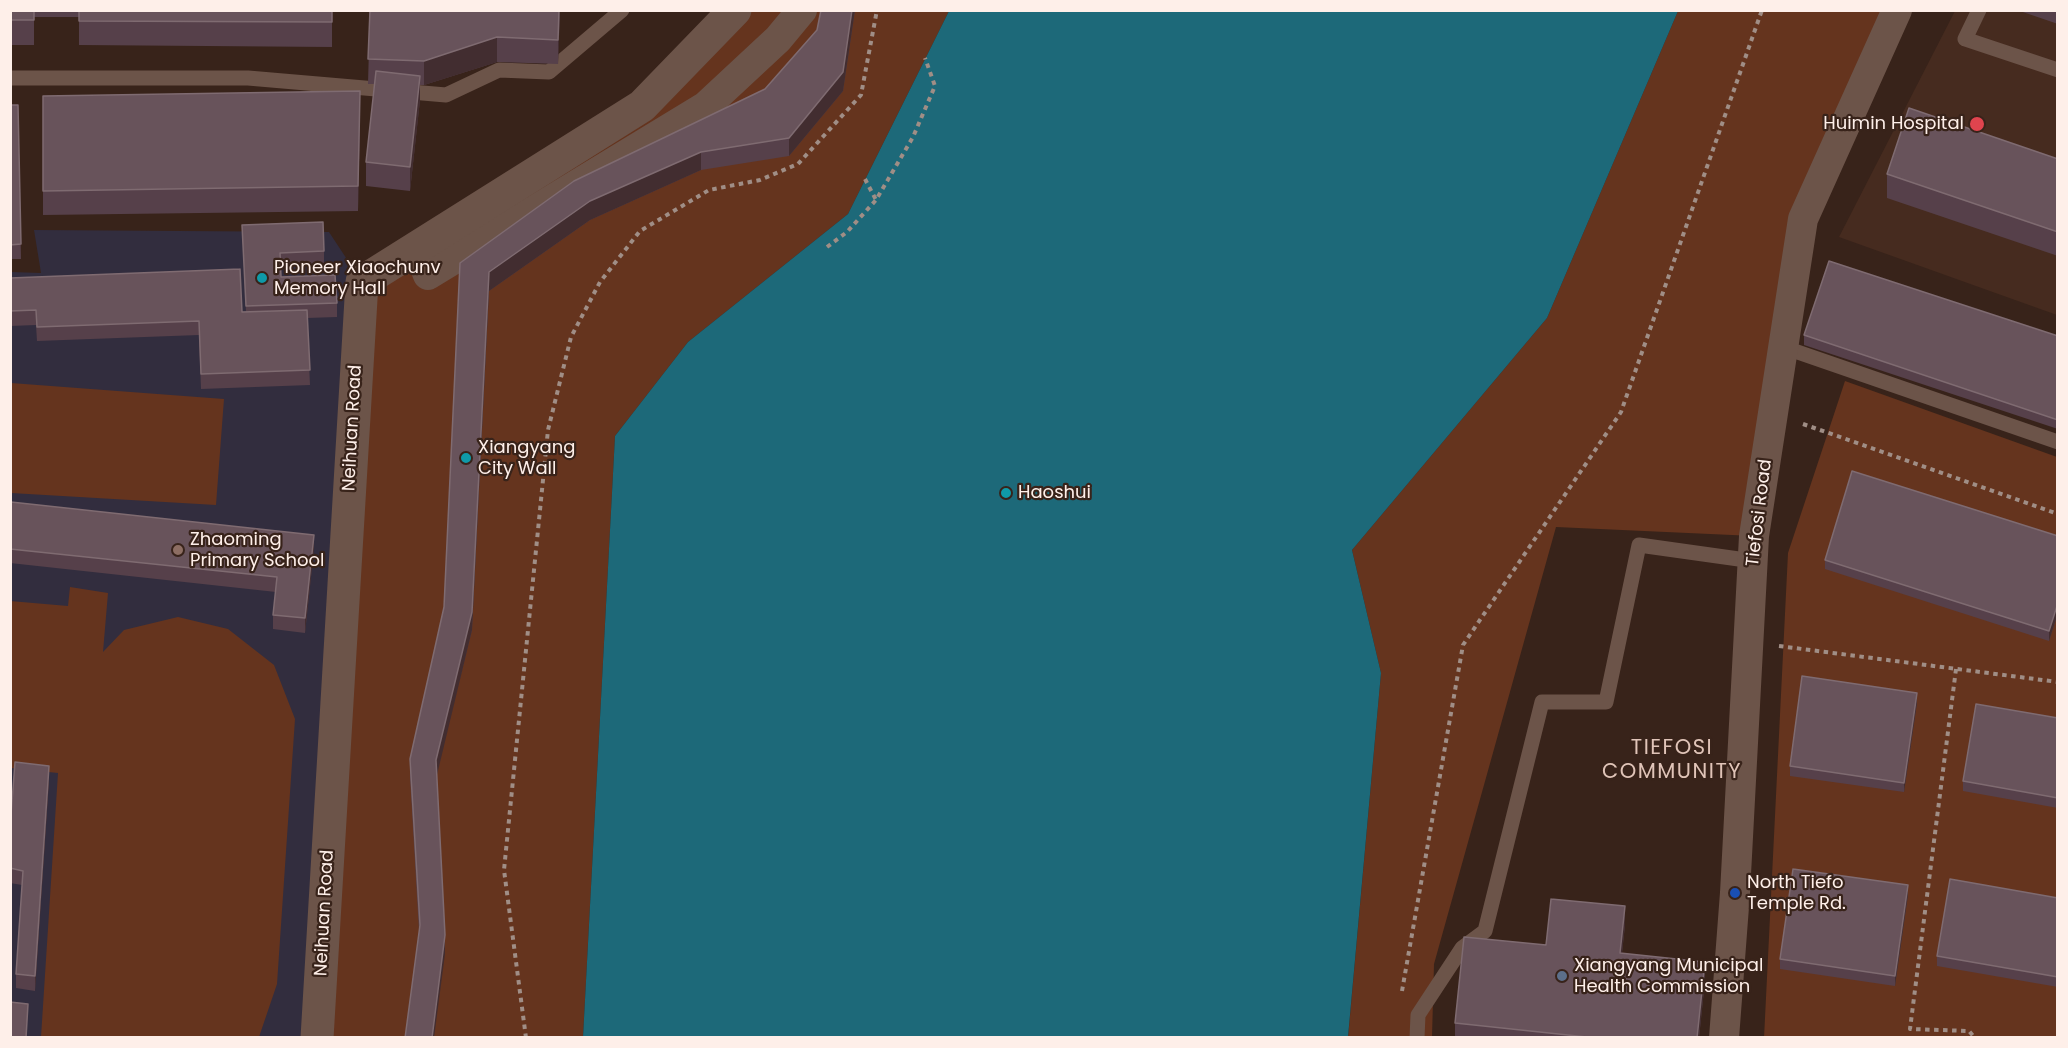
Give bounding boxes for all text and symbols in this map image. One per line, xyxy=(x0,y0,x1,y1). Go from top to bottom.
place label: Huimin Hospital xyxy=(1823,113,1964,135)
marker: Huimin Hospital xyxy=(1968,115,1986,133)
place label: Pioneer Xiaochunv Memory Hall xyxy=(274,257,441,300)
marker: Pioneer Xiaochunv Memory Hall xyxy=(255,271,269,285)
street label: Neihuan Road xyxy=(339,364,367,492)
place label: Xiangyang City Wall xyxy=(478,437,575,480)
marker: Xiangyang City Wall xyxy=(459,451,473,465)
street label: Tiefosi Road xyxy=(1743,458,1777,568)
place label: Haoshui xyxy=(1018,482,1091,504)
marker: Haoshui xyxy=(999,486,1013,500)
place label: Zhaoming Primary School xyxy=(190,529,324,572)
marker: Zhaoming Primary School xyxy=(171,543,185,557)
district label: TIEFOSI COMMUNITY xyxy=(1602,736,1742,786)
street label: Neihuan Road xyxy=(311,849,339,977)
place label: North Tiefo Temple Rd. xyxy=(1747,872,1846,914)
marker: North Tiefo Temple Rd. xyxy=(1728,886,1742,900)
place label: Xiangyang Municipal Health Commission xyxy=(1574,955,1763,998)
marker: Xiangyang Municipal Health Commission xyxy=(1555,969,1569,983)

